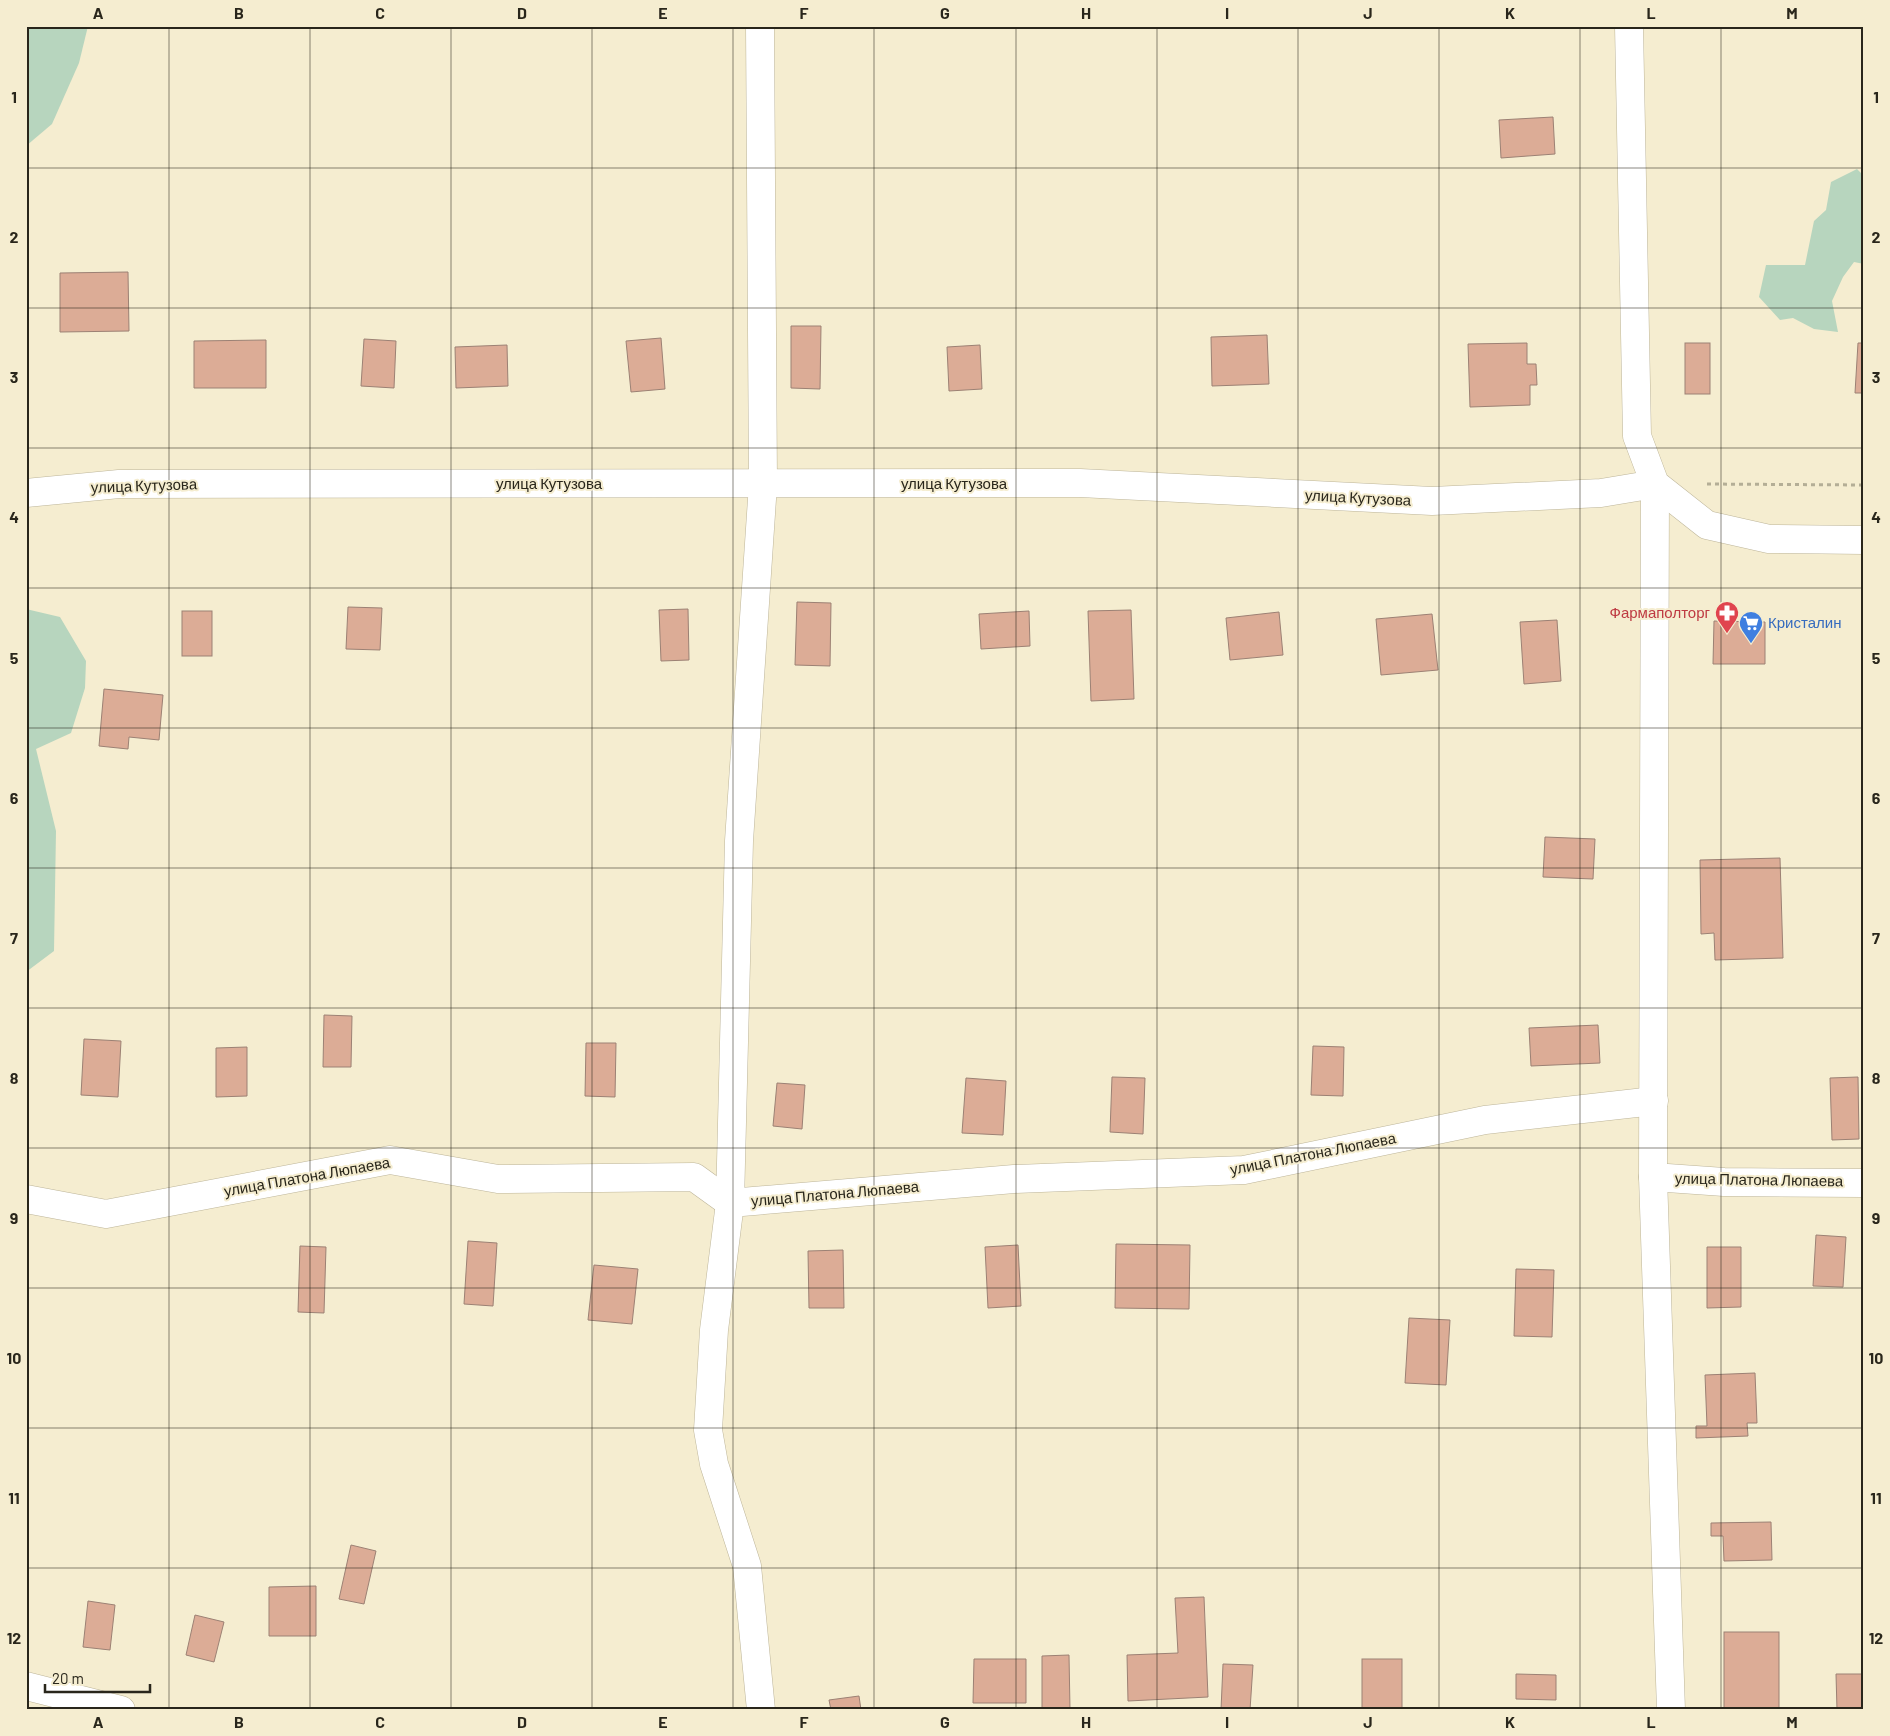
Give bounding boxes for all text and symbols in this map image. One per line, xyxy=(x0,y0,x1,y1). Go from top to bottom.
text: A xyxy=(93,3,104,22)
text: B xyxy=(234,3,244,22)
text: C xyxy=(375,3,385,22)
text: D xyxy=(517,3,527,22)
text: E xyxy=(658,3,668,22)
text: F xyxy=(800,3,809,22)
text: G xyxy=(940,3,950,22)
text: H xyxy=(1081,3,1091,22)
text: I xyxy=(1225,3,1229,22)
text: J xyxy=(1363,3,1373,22)
text: K xyxy=(1505,3,1515,22)
text: L xyxy=(1646,3,1656,22)
text: M xyxy=(1786,3,1798,22)
text: 1 xyxy=(11,87,17,106)
text: 1 xyxy=(1873,87,1879,106)
text: 2 xyxy=(10,227,19,246)
text: 2 xyxy=(1872,227,1881,246)
text: 3 xyxy=(10,367,18,386)
text: 3 xyxy=(1872,367,1880,386)
street label: улица Кутузова xyxy=(91,474,198,496)
street label: улица Кутузова xyxy=(496,474,603,492)
street label: улица Кутузова xyxy=(901,474,1008,492)
street label: улица Кутузова xyxy=(1305,485,1412,509)
text: 4 xyxy=(9,507,19,526)
text: 4 xyxy=(1871,507,1881,526)
pharmacy icon: Фармаполторг xyxy=(1714,600,1740,634)
place label: Фармаполторг xyxy=(1610,603,1711,621)
supermarket icon: Кристалин xyxy=(1738,610,1764,644)
place label: Кристалин xyxy=(1768,613,1841,631)
text: 5 xyxy=(10,648,19,667)
text: 5 xyxy=(1872,648,1881,667)
text: 6 xyxy=(10,788,19,807)
text: 6 xyxy=(1872,788,1881,807)
text: 7 xyxy=(10,928,18,947)
text: 7 xyxy=(1872,928,1880,947)
text: 8 xyxy=(10,1068,19,1087)
text: 8 xyxy=(1872,1068,1881,1087)
street label: улица Платона Люпаева xyxy=(1228,1128,1398,1178)
street label: улица Платона Люпаева xyxy=(222,1152,392,1200)
street label: улица Платона Люпаева xyxy=(1675,1169,1844,1189)
street label: улица Платона Люпаева xyxy=(750,1177,920,1209)
text: 9 xyxy=(10,1208,18,1227)
text: 9 xyxy=(1872,1208,1880,1227)
text: 10 xyxy=(7,1348,21,1367)
text: 10 xyxy=(1869,1348,1883,1367)
text: 11 xyxy=(8,1488,20,1507)
text: 11 xyxy=(1870,1488,1882,1507)
text: 12 xyxy=(7,1628,21,1647)
text: 12 xyxy=(1869,1628,1883,1647)
scale bar xyxy=(45,1661,150,1693)
text: 20 m xyxy=(52,1669,84,1687)
text: A xyxy=(93,1712,104,1731)
text: B xyxy=(234,1712,244,1731)
text: C xyxy=(375,1712,385,1731)
text: D xyxy=(517,1712,527,1731)
text: E xyxy=(658,1712,668,1731)
text: F xyxy=(800,1712,809,1731)
text: G xyxy=(940,1712,950,1731)
text: H xyxy=(1081,1712,1091,1731)
text: I xyxy=(1225,1712,1229,1731)
text: J xyxy=(1363,1712,1373,1731)
text: K xyxy=(1505,1712,1515,1731)
text: L xyxy=(1646,1712,1656,1731)
text: M xyxy=(1786,1712,1798,1731)

